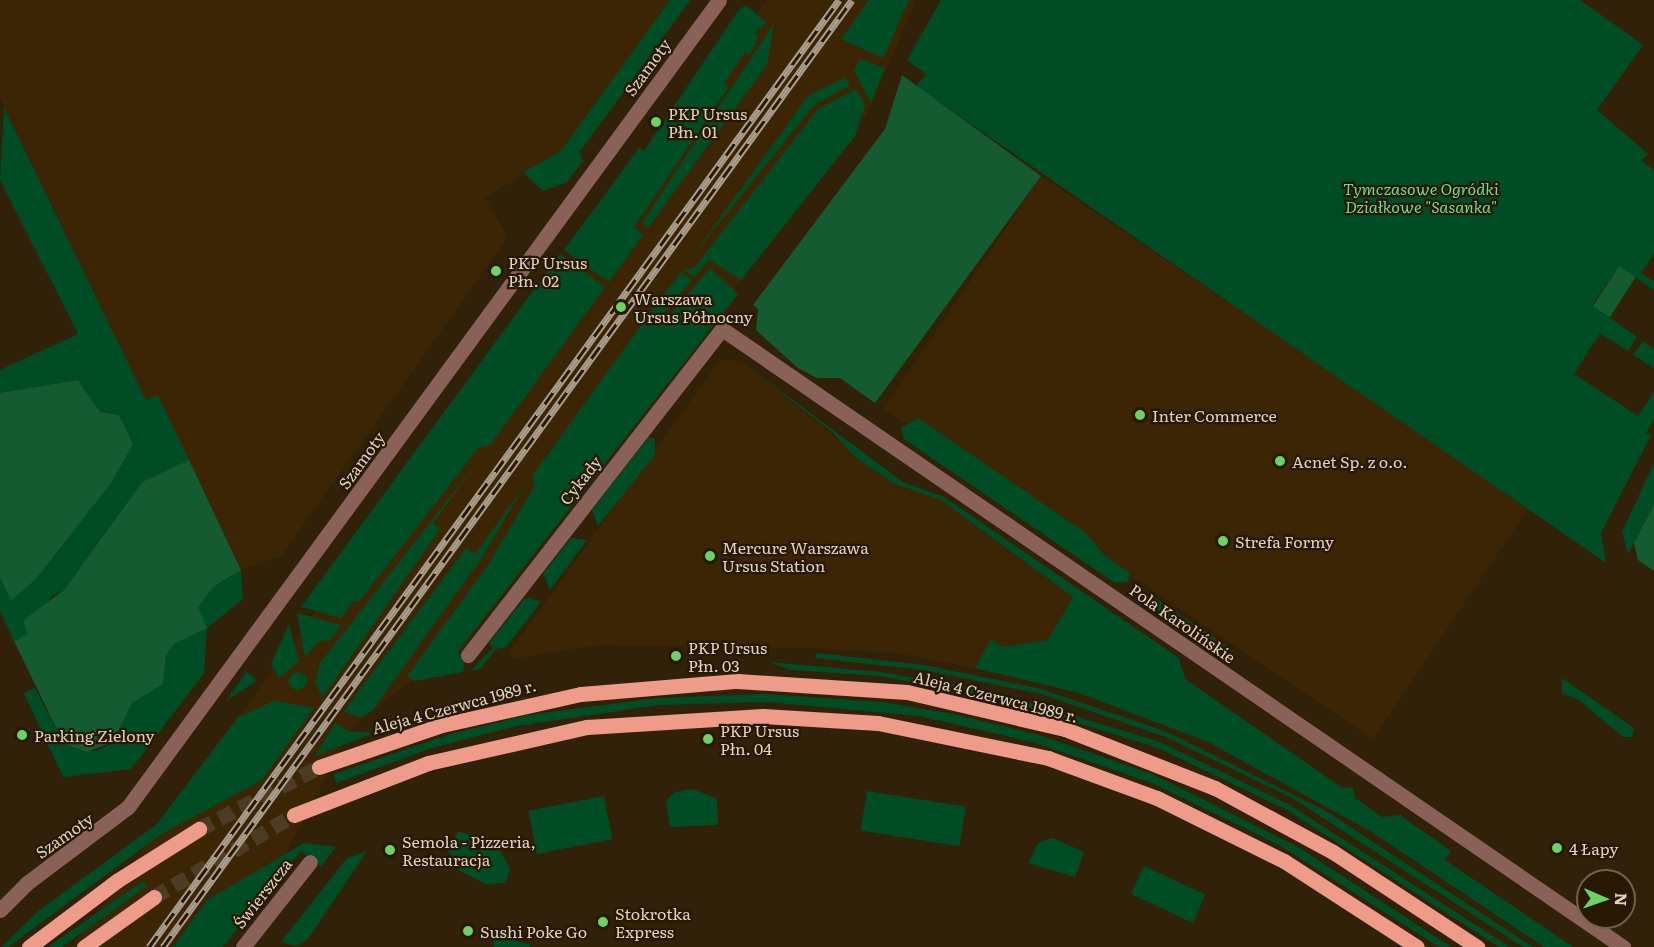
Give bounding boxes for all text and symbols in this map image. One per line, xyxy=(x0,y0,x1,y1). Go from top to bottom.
street label: Szamoty xyxy=(620,35,674,99)
place label: PKP Ursus Płn. 01 xyxy=(668,103,747,141)
marker: PKP Ursus Płn. 01 xyxy=(649,115,663,129)
park label: Tymczasowe Ogródki Działkowe "Sasanka" xyxy=(1343,178,1499,216)
place label: PKP Ursus Płn. 02 xyxy=(508,252,587,290)
marker: PKP Ursus Płn. 02 xyxy=(489,264,503,278)
place label: Warszawa Ursus Północny xyxy=(634,288,753,326)
marker: Warszawa Ursus Północny xyxy=(612,298,630,316)
place label: Inter Commerce xyxy=(1152,405,1277,425)
marker: Inter Commerce xyxy=(1133,408,1147,422)
street label: Szamoty xyxy=(334,428,388,492)
place label: Acnet Sp. z o.o. xyxy=(1292,451,1408,471)
street label: Cykady xyxy=(555,452,605,508)
marker: Acnet Sp. z o.o. xyxy=(1273,454,1287,468)
place label: Strefa Formy xyxy=(1235,531,1334,551)
marker: Strefa Formy xyxy=(1216,534,1230,548)
place label: Mercure Warszawa Ursus Station xyxy=(722,537,869,575)
marker: Mercure Warszawa Ursus Station xyxy=(703,549,717,563)
street label: Pola Karolińskie xyxy=(1126,579,1240,667)
place label: PKP Ursus Płn. 03 xyxy=(688,637,767,675)
marker: PKP Ursus Płn. 03 xyxy=(669,649,683,663)
street label: Aleja 4 Czerwca 1989 r. xyxy=(912,666,1080,726)
street label: Aleja 4 Czerwca 1989 r. xyxy=(370,675,538,737)
place label: PKP Ursus Płn. 04 xyxy=(720,720,799,758)
place label: Parking Zielony xyxy=(34,725,154,745)
marker: Parking Zielony xyxy=(15,728,29,742)
marker: PKP Ursus Płn. 04 xyxy=(701,732,715,746)
street label: Szamoty xyxy=(31,808,97,862)
place label: Semola - Pizzeria, Restauracja xyxy=(402,831,536,869)
place label: 4 Łapy xyxy=(1569,838,1619,858)
marker: 4 Łapy xyxy=(1550,841,1564,855)
marker: Semola - Pizzeria, Restauracja xyxy=(383,843,397,857)
street label: Świerszcza xyxy=(229,854,295,932)
north arrow xyxy=(1576,869,1636,929)
text: N xyxy=(1610,892,1634,907)
place label: Stokrotka Express xyxy=(615,903,691,941)
marker: Stokrotka Express xyxy=(596,915,610,929)
place label: Sushi Poke Go xyxy=(480,921,587,941)
marker: Sushi Poke Go xyxy=(461,924,475,938)

